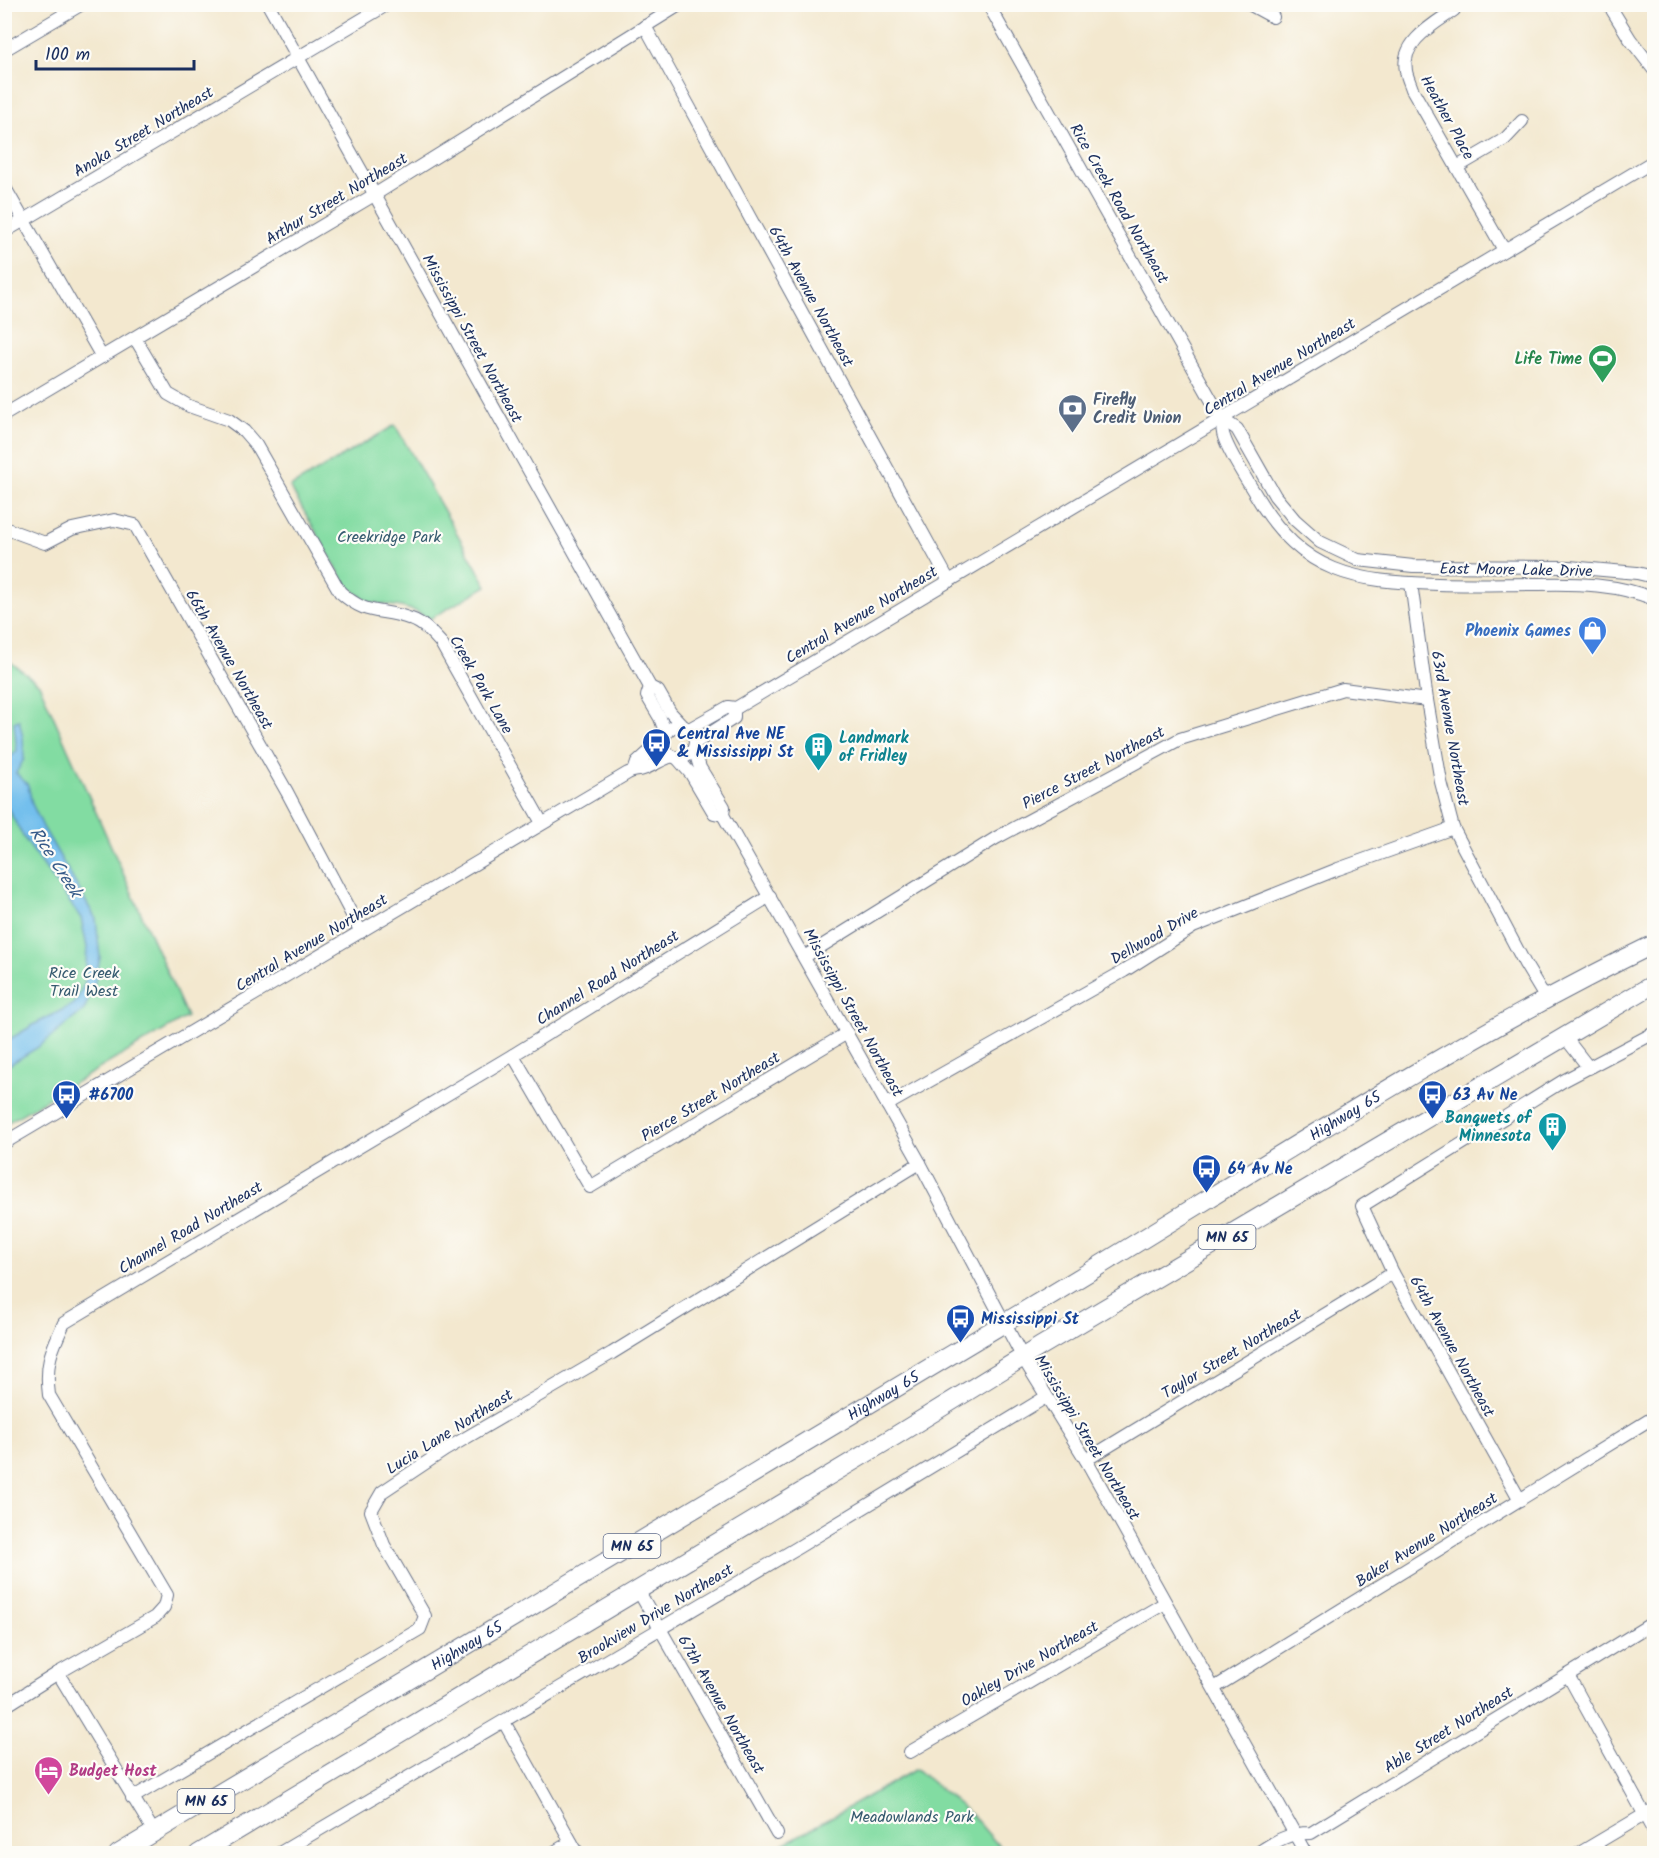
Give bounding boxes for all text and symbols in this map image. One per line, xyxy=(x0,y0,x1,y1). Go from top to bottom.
scale bar xyxy=(36,33,194,71)
text: 100 m xyxy=(45,41,90,70)
street label: Heather Place xyxy=(1413,71,1480,165)
street label: Anoka Street Northeast xyxy=(69,80,219,184)
street label: Rice Creek Road Northeast xyxy=(1063,119,1175,289)
street label: Arthur Street Northeast xyxy=(261,146,413,252)
street label: 64th Avenue Northeast xyxy=(761,221,860,373)
street label: Mississippi Street Northeast xyxy=(415,250,529,428)
street label: Central Avenue Northeast xyxy=(1199,311,1361,423)
sports icon: Life Time xyxy=(1587,342,1619,384)
place label: Life Time xyxy=(1514,347,1582,372)
place label: Firefly Credit Union xyxy=(1093,388,1181,431)
bank icon: Firefly Credit Union xyxy=(1056,392,1088,434)
park label: Creekridge Park xyxy=(337,525,442,550)
street label: East Moore Lake Drive xyxy=(1439,557,1593,584)
street label: Central Avenue Northeast xyxy=(781,559,943,671)
street label: 66th Avenue Northeast xyxy=(178,585,280,735)
shop icon: Phoenix Games xyxy=(1576,614,1608,656)
place label: Phoenix Games xyxy=(1465,619,1572,644)
street label: Creek Park Lane xyxy=(442,631,519,739)
street label: 63rd Avenue Northeast xyxy=(1424,649,1476,809)
street label: Pierce Street Northeast xyxy=(1018,720,1170,817)
place label: Central Ave NE & Mississippi St xyxy=(677,722,795,765)
bus stop icon: Central Ave NE & Mississippi St xyxy=(640,726,672,768)
place label: Landmark of Fridley xyxy=(839,726,909,769)
building icon: Landmark of Fridley xyxy=(802,730,834,772)
water label: Rice Creek xyxy=(21,822,90,906)
street label: Central Avenue Northeast xyxy=(231,887,393,999)
street label: Dellwood Drive xyxy=(1106,901,1204,972)
street label: Channel Road Northeast xyxy=(531,924,685,1032)
street label: Mississippi Street Northeast xyxy=(796,924,910,1102)
park label: Rice Creek Trail West xyxy=(49,961,120,1004)
street label: Pierce Street Northeast xyxy=(636,1045,786,1149)
bus stop icon: #6700 xyxy=(51,1078,83,1120)
bus stop icon: 63 Av Ne xyxy=(1416,1078,1448,1120)
place label: #6700 xyxy=(88,1083,134,1108)
place label: 63 Av Ne xyxy=(1453,1083,1518,1108)
street label: Highway 65 xyxy=(1305,1084,1388,1148)
place label: Banquets of Minnesota xyxy=(1445,1106,1533,1149)
building icon: Banquets of Minnesota xyxy=(1536,1110,1568,1152)
bus stop icon: 64 Av Ne xyxy=(1191,1152,1223,1194)
place label: 64 Av Ne xyxy=(1228,1157,1293,1182)
street label: Channel Road Northeast xyxy=(114,1175,268,1281)
road number: MN 65 xyxy=(1198,1225,1256,1249)
street label: 64th Avenue Northeast xyxy=(1402,1271,1501,1423)
bus stop icon: Mississippi St xyxy=(944,1302,976,1344)
street label: Taylor Street Northeast xyxy=(1157,1302,1307,1406)
place label: Mississippi St xyxy=(981,1307,1080,1332)
street label: Mississippi Street Northeast xyxy=(1027,1350,1147,1526)
street label: Highway 65 xyxy=(843,1364,926,1428)
street label: Lucia Lane Northeast xyxy=(381,1383,519,1481)
street label: Baker Avenue Northeast xyxy=(1351,1486,1503,1594)
road number: MN 65 xyxy=(604,1534,660,1558)
street label: Brookview Drive Northeast xyxy=(573,1557,739,1671)
street label: Highway 65 xyxy=(426,1614,509,1678)
street label: Oakley Drive Northeast xyxy=(956,1614,1104,1714)
street label: 67th Avenue Northeast xyxy=(671,1631,771,1780)
street label: Able Street Northeast xyxy=(1379,1680,1519,1780)
hotel icon: Budget Host xyxy=(32,1754,64,1796)
place label: Budget Host xyxy=(69,1759,157,1784)
road number: MN 65 xyxy=(178,1789,234,1813)
park label: Meadowlands Park xyxy=(850,1805,974,1830)

